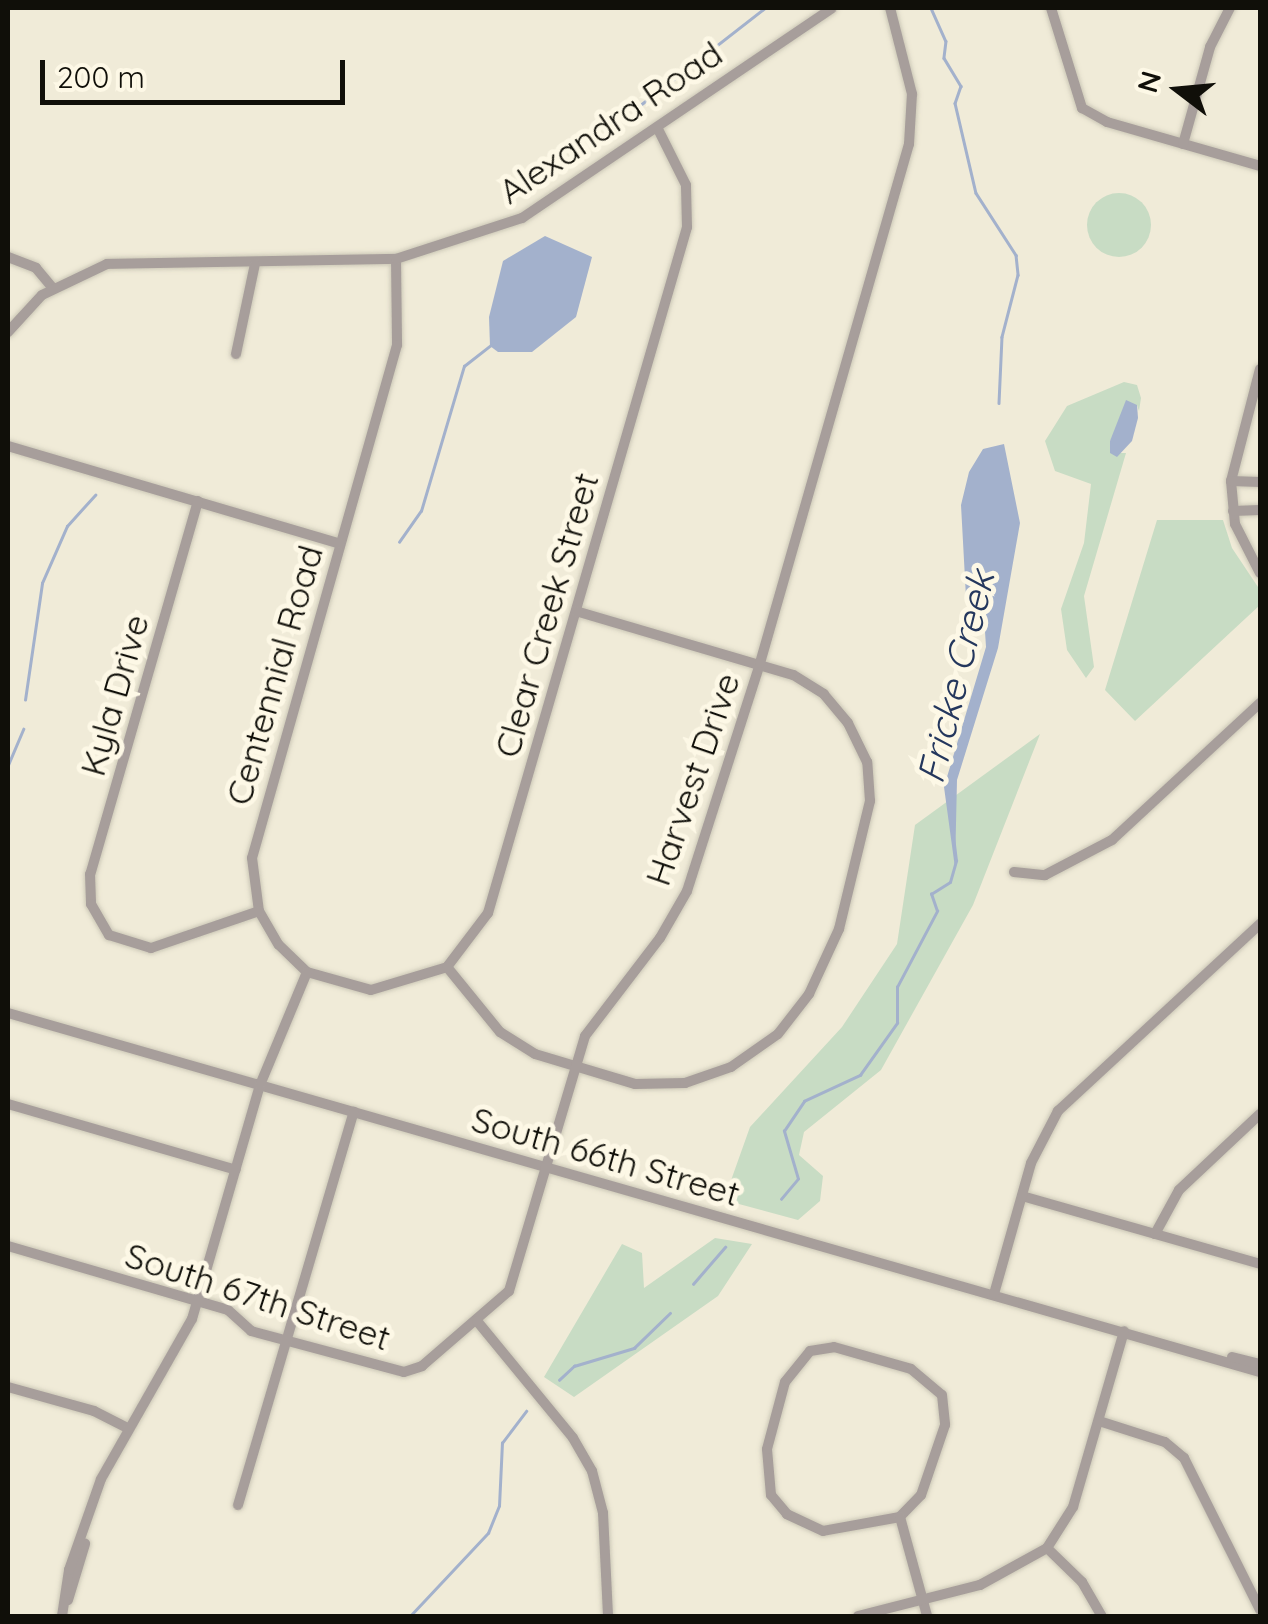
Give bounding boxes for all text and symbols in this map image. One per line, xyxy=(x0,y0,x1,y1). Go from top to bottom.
street label: Alexandra Road xyxy=(490,32,730,212)
scale bar xyxy=(45,40,350,102)
north arrow xyxy=(1128,40,1228,140)
text: 200 m xyxy=(57,58,145,96)
text: N xyxy=(1129,67,1168,96)
street label: Clear Creek Street xyxy=(485,468,607,762)
street label: Centennial Road xyxy=(217,540,331,810)
water label: Fricke Creek xyxy=(908,566,1004,788)
street label: Kyla Drive xyxy=(71,609,157,781)
street label: Harvest Drive xyxy=(636,667,748,891)
street label: South 66th Street xyxy=(467,1098,745,1214)
street label: South 67th Street xyxy=(120,1233,396,1359)

